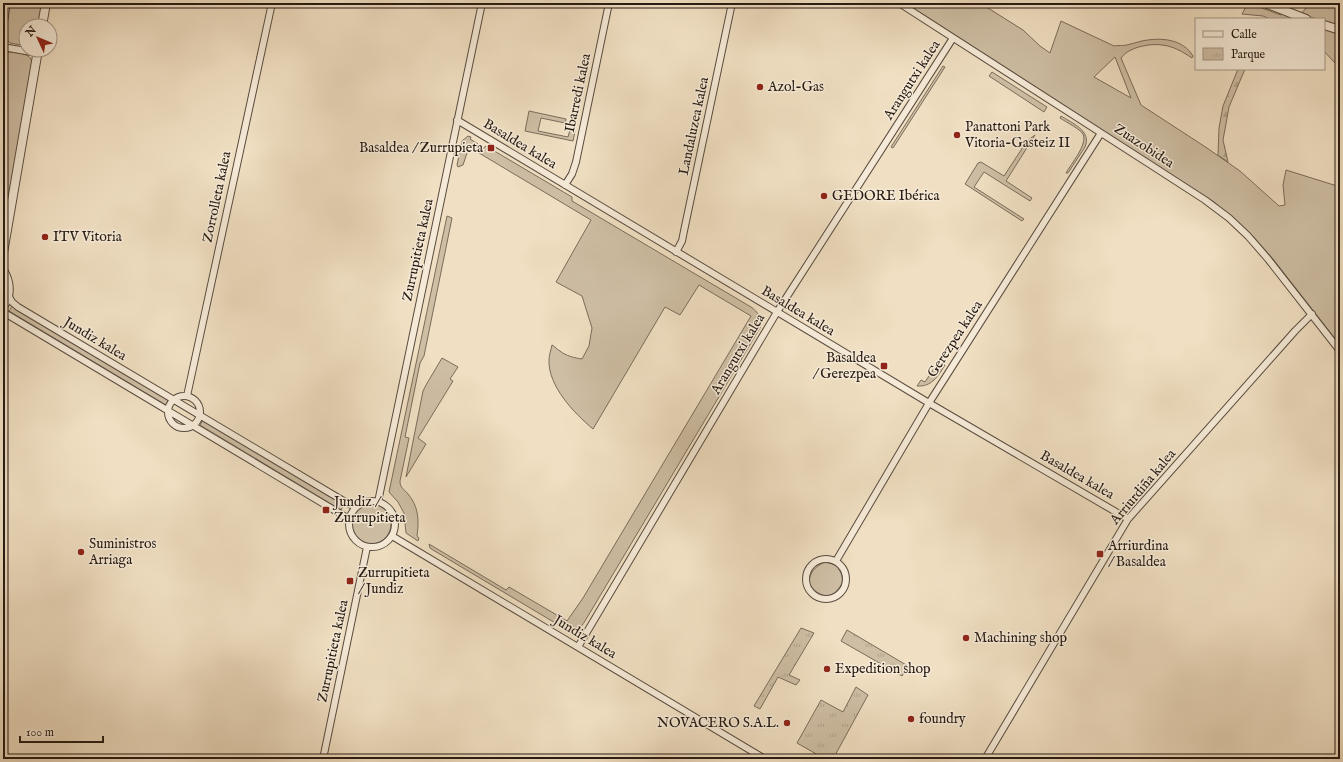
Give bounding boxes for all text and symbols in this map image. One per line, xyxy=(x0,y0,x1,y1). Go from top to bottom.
north arrow xyxy=(18,18,58,58)
legend xyxy=(1195,18,1325,70)
text: N xyxy=(22,23,40,41)
text: Calle xyxy=(1231,27,1257,42)
street label: Arangutxi kalea xyxy=(879,36,945,124)
text: Parque xyxy=(1231,47,1266,63)
street label: Ibarredi kalea xyxy=(561,51,595,134)
street label: Landaluzea kalea xyxy=(675,74,713,177)
place label: Azol-Gas xyxy=(767,78,824,96)
marker: Azol-Gas xyxy=(755,82,765,92)
street label: Basaldea kalea xyxy=(480,115,561,174)
place label: Panattoni Park Vitoria-Gasteiz II xyxy=(964,118,1070,152)
street label: Zuazobidea xyxy=(1110,120,1178,173)
marker: Panattoni Park Vitoria-Gasteiz II xyxy=(952,130,962,140)
place label: Basaldea / Zurrupieta xyxy=(359,139,484,157)
marker: Basaldea / Zurrupieta xyxy=(486,143,496,153)
street label: Zorrolleta kalea xyxy=(199,149,236,244)
place label: GEDORE Ibérica xyxy=(832,187,941,205)
marker: GEDORE Ibérica xyxy=(819,191,829,201)
street label: Zurrupitieta kalea xyxy=(398,196,438,303)
place label: ITV Vitoria xyxy=(53,228,123,246)
marker: ITV Vitoria xyxy=(40,232,50,242)
street label: Basaldea kalea xyxy=(758,282,839,341)
street label: Gerezpea kalea xyxy=(923,296,987,381)
street label: Arangutxi kalea xyxy=(706,309,770,399)
street label: Jundiz kalea xyxy=(58,312,131,365)
place label: Basaldea / Gerezpea xyxy=(813,349,877,383)
marker: Basaldea / Gerezpea xyxy=(879,361,889,371)
street label: Arriurdiña kalea xyxy=(1105,445,1181,529)
street label: Basaldea kalea xyxy=(1037,446,1118,504)
place label: Jundiz / Zurrupitieta xyxy=(332,493,407,527)
marker: Jundiz / Zurrupitieta xyxy=(321,505,331,515)
place label: Suministros Arriaga xyxy=(88,535,157,569)
place label: Arriurdina / Basaldea xyxy=(1107,537,1169,571)
marker: Suministros Arriaga xyxy=(76,547,86,557)
marker: Arriurdina / Basaldea xyxy=(1095,549,1105,559)
place label: Zurrupitieta / Jundiz xyxy=(358,564,431,598)
marker: Zurrupitieta / Jundiz xyxy=(345,576,355,586)
street label: Zurrupitieta kalea xyxy=(313,597,353,704)
street label: Jundiz kalea xyxy=(548,610,621,663)
place label: Machining shop xyxy=(974,629,1068,647)
marker: Machining shop xyxy=(961,633,971,643)
place label: Expedition shop xyxy=(835,660,931,678)
marker: Expedition shop xyxy=(822,664,832,674)
place label: foundry xyxy=(919,710,966,728)
place label: NOVACERO S.A.L. xyxy=(657,714,779,732)
marker: foundry xyxy=(906,714,916,724)
scale bar xyxy=(20,718,103,744)
marker: NOVACERO S.A.L. xyxy=(782,718,792,728)
text: 100 m xyxy=(26,725,54,740)

